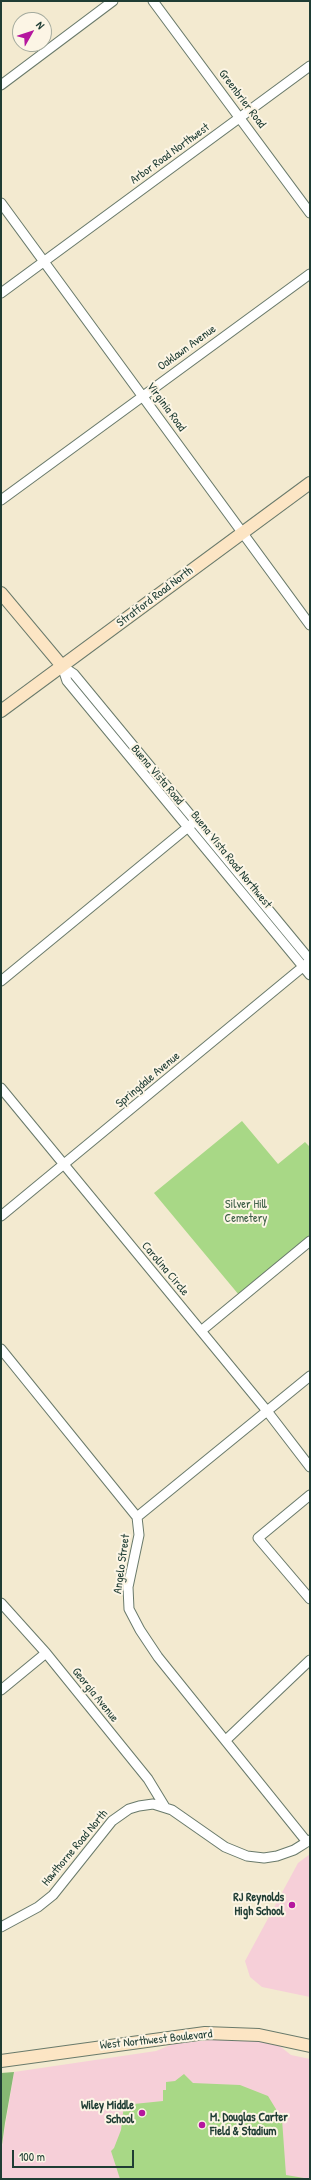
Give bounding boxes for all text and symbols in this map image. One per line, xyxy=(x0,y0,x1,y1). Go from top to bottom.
north arrow xyxy=(12,12,52,52)
text: N xyxy=(33,18,48,32)
street label: Greenbrier Road xyxy=(215,67,269,131)
street label: Arbor Road Northwest xyxy=(128,121,212,187)
street label: Oaklawn Avenue xyxy=(155,322,219,374)
street label: Virginia Road xyxy=(143,380,189,434)
street label: Stratford Road North xyxy=(114,564,196,630)
street label: Buena Vista Road xyxy=(128,742,186,808)
street label: Buena Vista Road Northwest xyxy=(187,809,275,911)
street label: Springdale Avenue xyxy=(113,1049,183,1111)
park label: Silver Hill Cemetery xyxy=(225,1198,267,1226)
street label: Carolina Circle xyxy=(138,1239,192,1299)
street label: Angelo Street xyxy=(111,1533,133,1595)
street label: Georgia Avenue xyxy=(69,1665,121,1725)
street label: Hawthorne Road North xyxy=(39,1807,111,1889)
place label: RJ Reynolds High School xyxy=(233,1891,284,1919)
marker: RJ Reynolds High School xyxy=(287,1900,297,1910)
street label: West Northwest Boulevard xyxy=(99,2027,213,2053)
place label: Wiley Middle School xyxy=(81,2099,134,2127)
marker: Wiley Middle School xyxy=(137,2108,147,2118)
place label: M. Douglas Carter Field & Stadium xyxy=(210,2111,288,2139)
marker: M. Douglas Carter Field & Stadium xyxy=(197,2120,207,2130)
scale bar xyxy=(14,2142,136,2168)
text: 100 m xyxy=(19,2148,45,2165)

